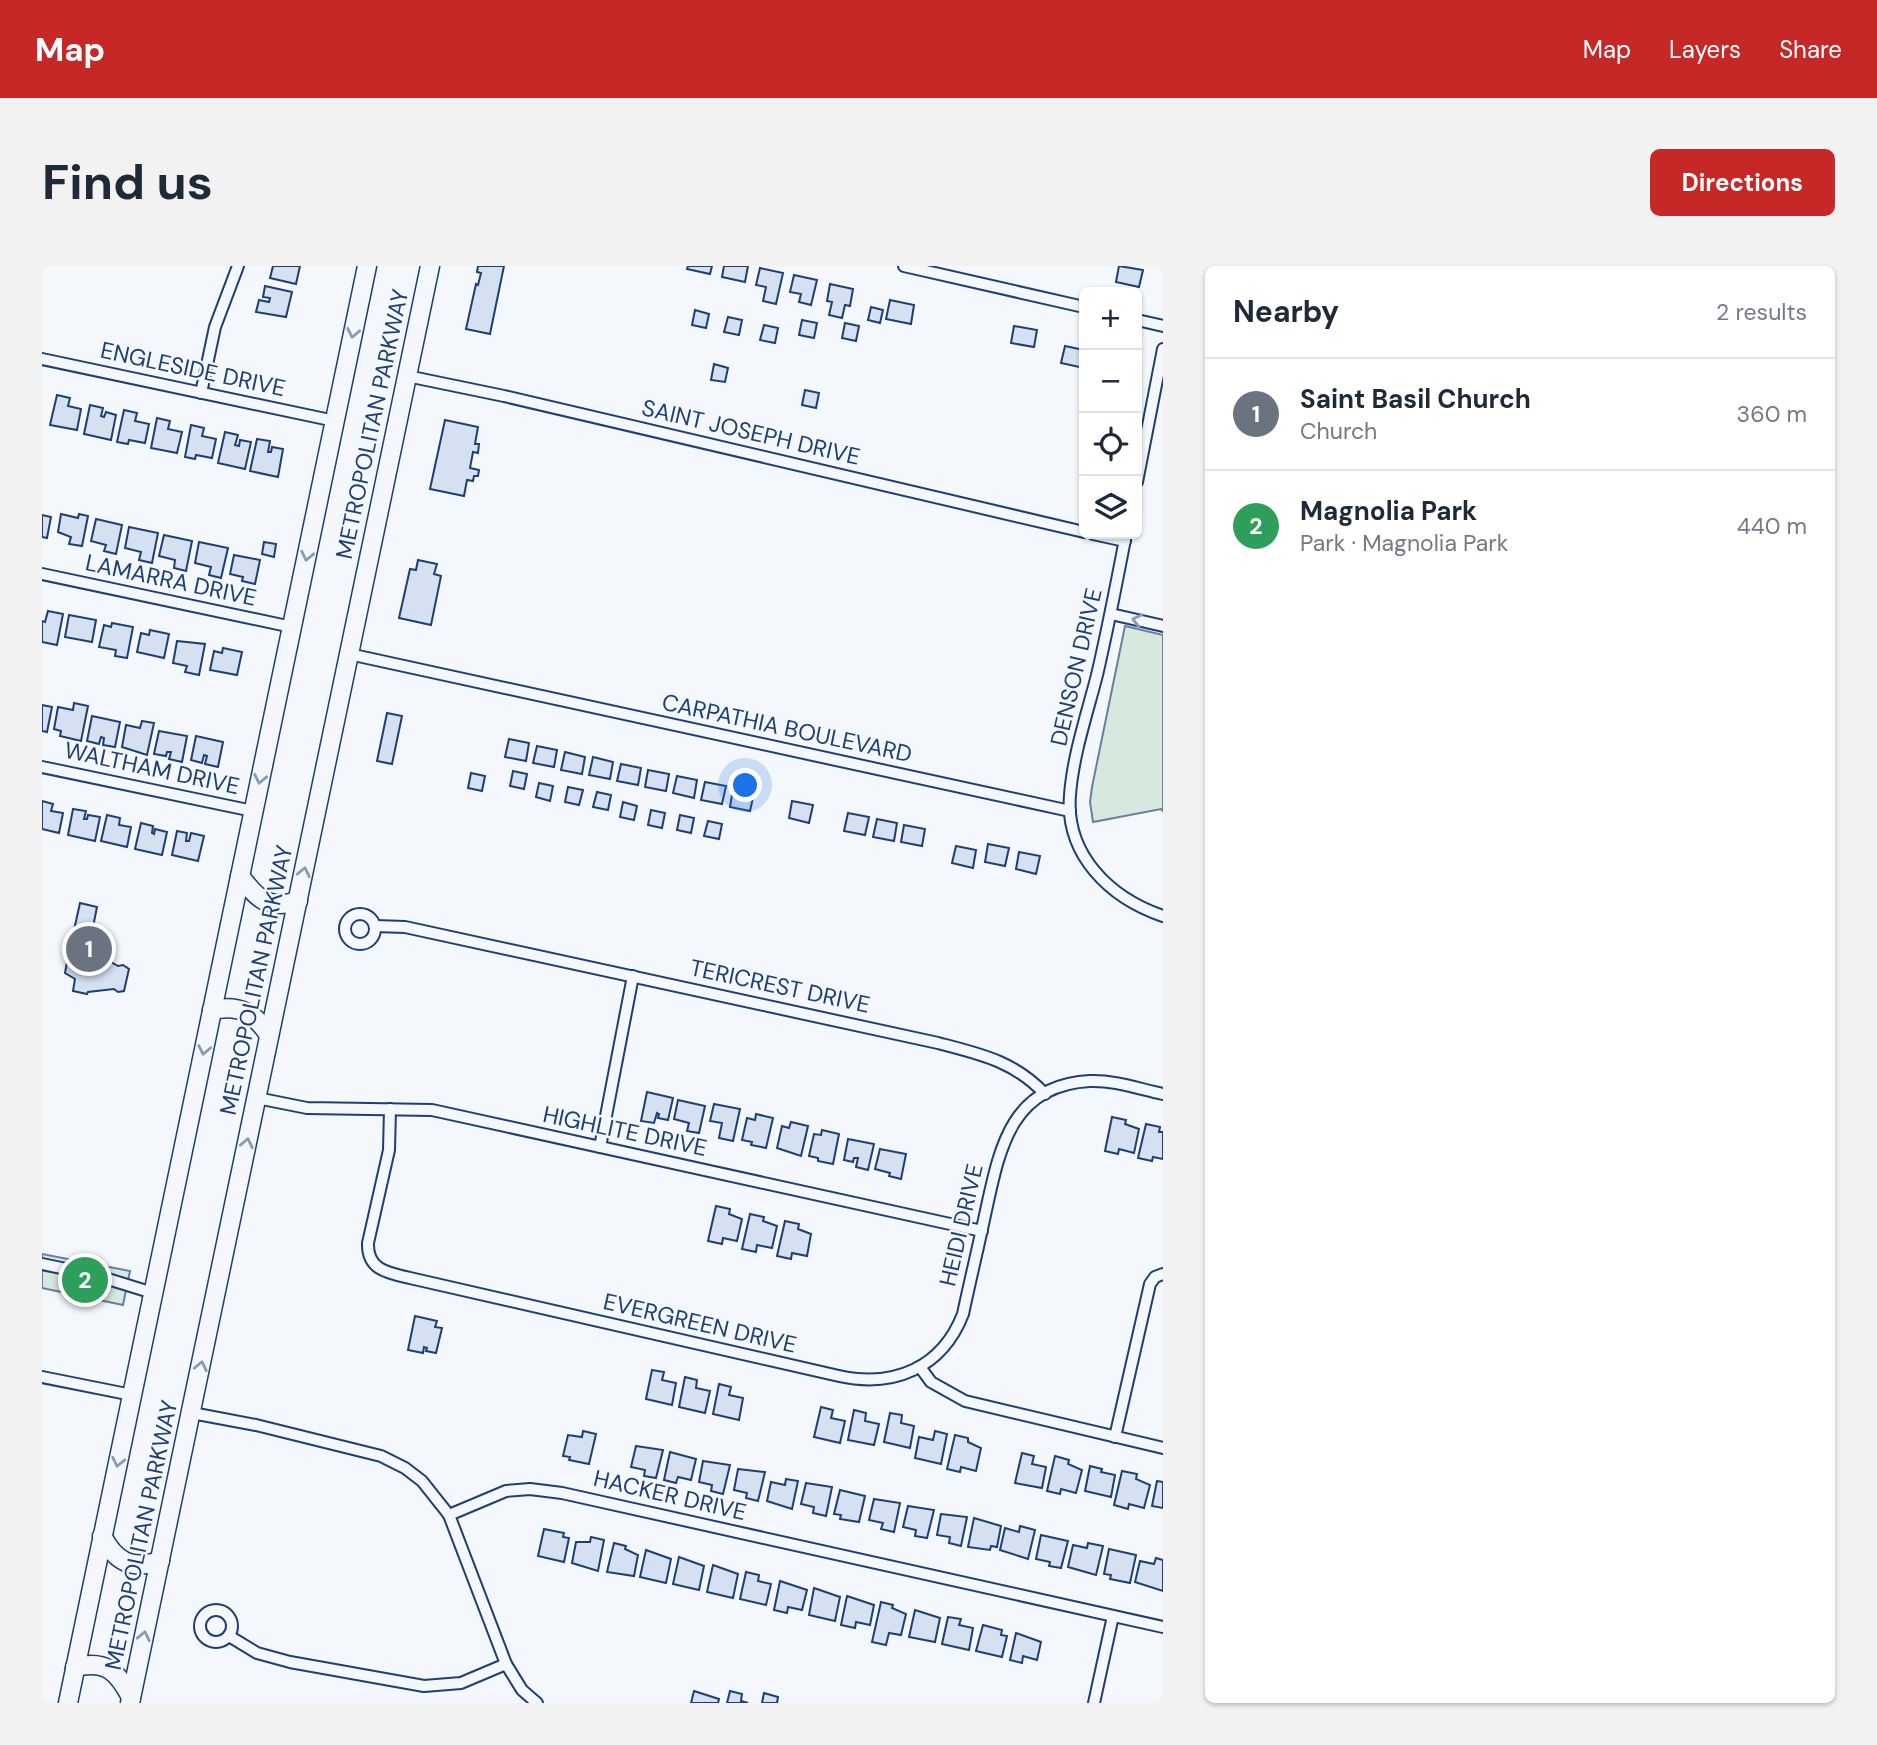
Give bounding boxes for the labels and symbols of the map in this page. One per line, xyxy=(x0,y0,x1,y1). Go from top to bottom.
street label: METROPOLITAN PARKWAY xyxy=(329,286,415,562)
one-way arrow xyxy=(347,327,362,339)
street label: ENGLESIDE DRIVE xyxy=(98,335,288,403)
street label: SAINT JOSEPH DRIVE xyxy=(639,392,863,472)
street label: LAMARRA DRIVE xyxy=(83,547,259,613)
one-way arrow xyxy=(300,550,315,562)
street label: DENSON DRIVE xyxy=(1043,585,1109,749)
one-way arrow xyxy=(1131,614,1143,629)
street label: CARPATHIA BOULEVARD xyxy=(659,687,915,769)
street label: WALTHAM DRIVE xyxy=(62,735,242,801)
your location xyxy=(728,768,762,802)
one-way arrow xyxy=(253,773,268,785)
street label: METROPOLITAN PARKWAY xyxy=(213,842,299,1118)
one-way arrow xyxy=(295,866,310,878)
pin: 1 xyxy=(66,923,112,975)
street label: TERICREST DRIVE xyxy=(687,952,873,1020)
one-way arrow xyxy=(198,1044,213,1056)
street label: HIGHLITE DRIVE xyxy=(540,1099,710,1163)
one-way arrow xyxy=(239,1137,254,1149)
street label: HEIDI DRIVE xyxy=(932,1161,990,1289)
pin: 2 xyxy=(62,1254,108,1306)
street label: EVERGREEN DRIVE xyxy=(600,1286,800,1360)
one-way arrow xyxy=(193,1360,208,1372)
street label: METROPOLITAN PARKWAY xyxy=(98,1397,184,1673)
one-way arrow xyxy=(111,1456,126,1468)
street label: HACKER DRIVE xyxy=(591,1463,749,1527)
one-way arrow xyxy=(136,1630,151,1642)

